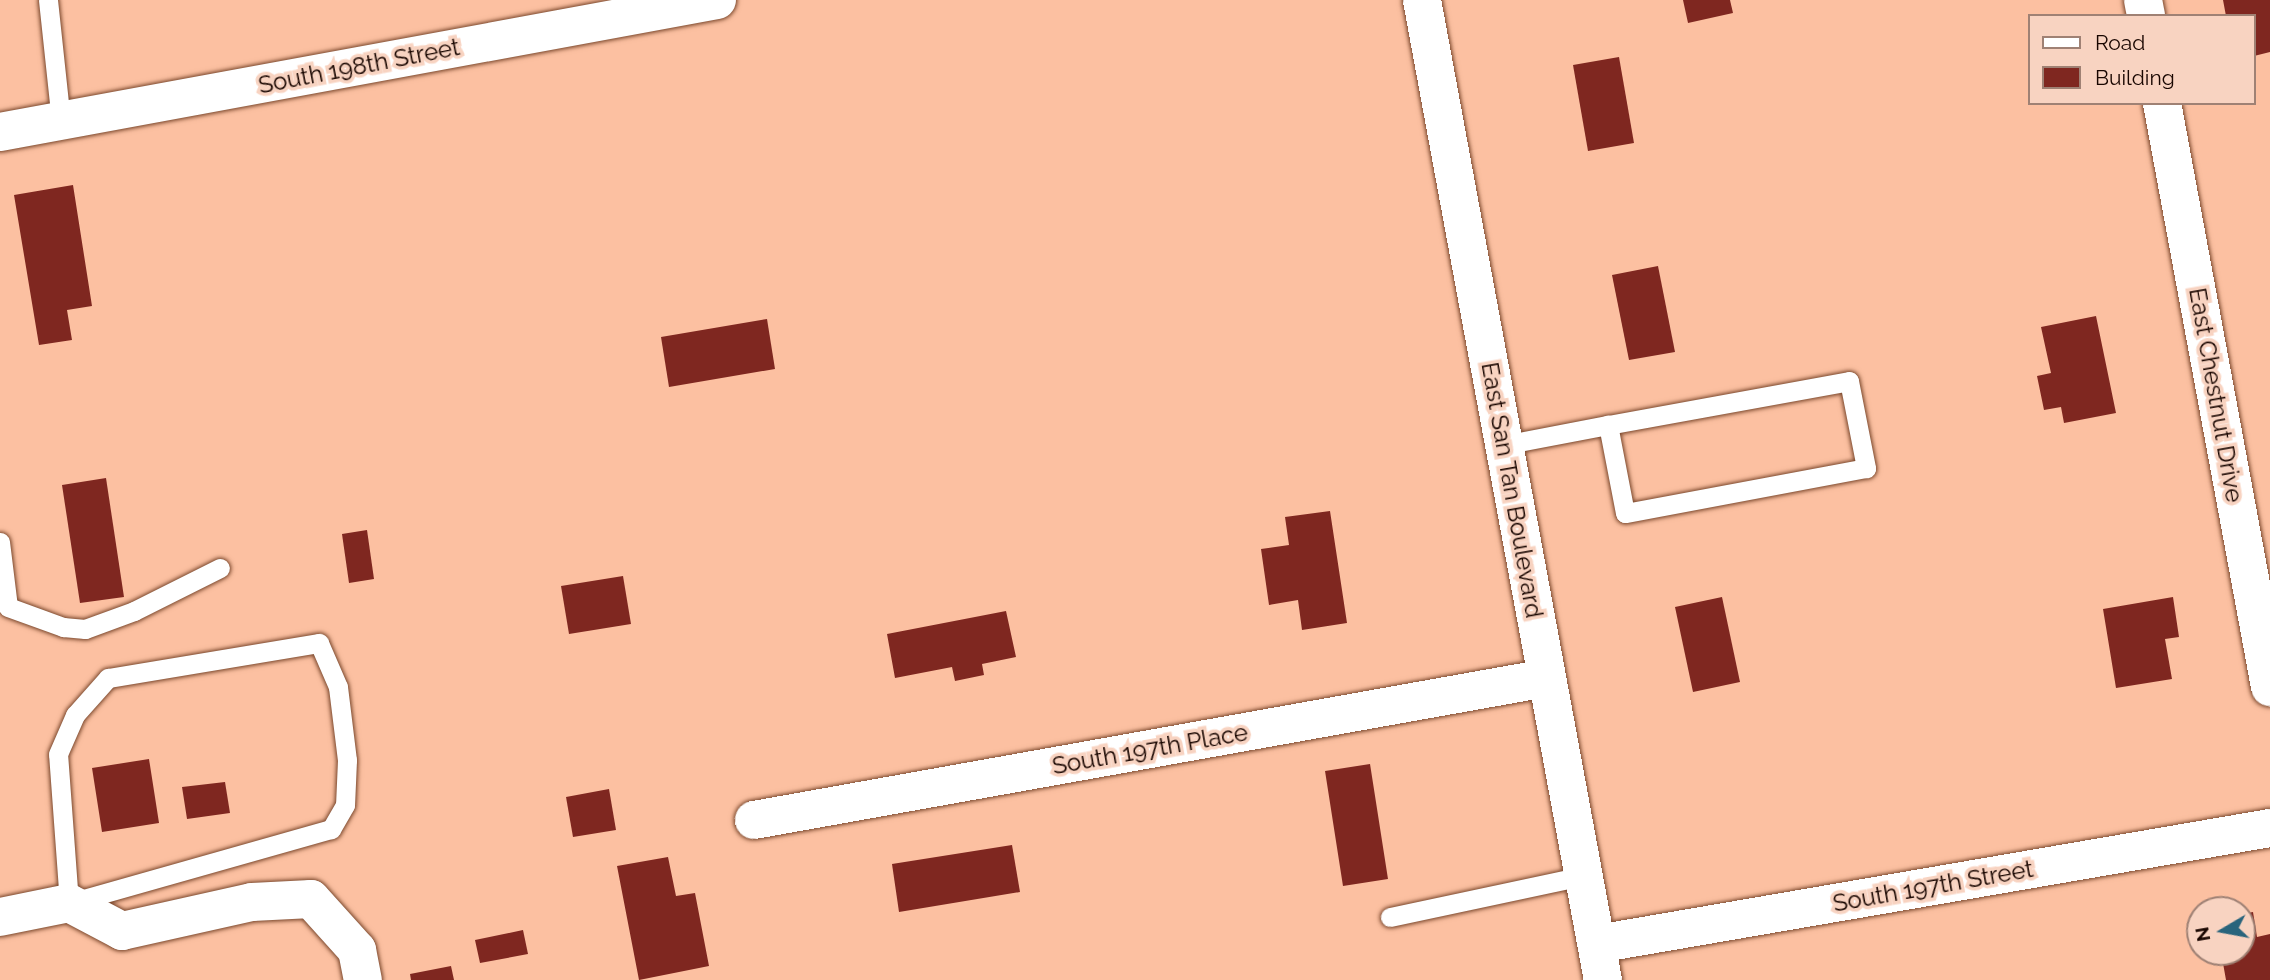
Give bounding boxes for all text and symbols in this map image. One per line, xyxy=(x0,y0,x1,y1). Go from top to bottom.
legend xyxy=(2028,14,2256,105)
text: Road xyxy=(2095,30,2145,55)
street label: South 198th Street xyxy=(256,32,462,100)
text: Building xyxy=(2095,65,2175,90)
street label: East Chestnut Drive xyxy=(2183,286,2249,504)
street label: East San Tan Boulevard xyxy=(1475,360,1549,620)
street label: South 197th Place xyxy=(1050,718,1250,780)
street label: South 197th Street xyxy=(1831,854,2035,918)
north arrow xyxy=(2186,896,2256,966)
text: N xyxy=(2190,925,2214,943)

